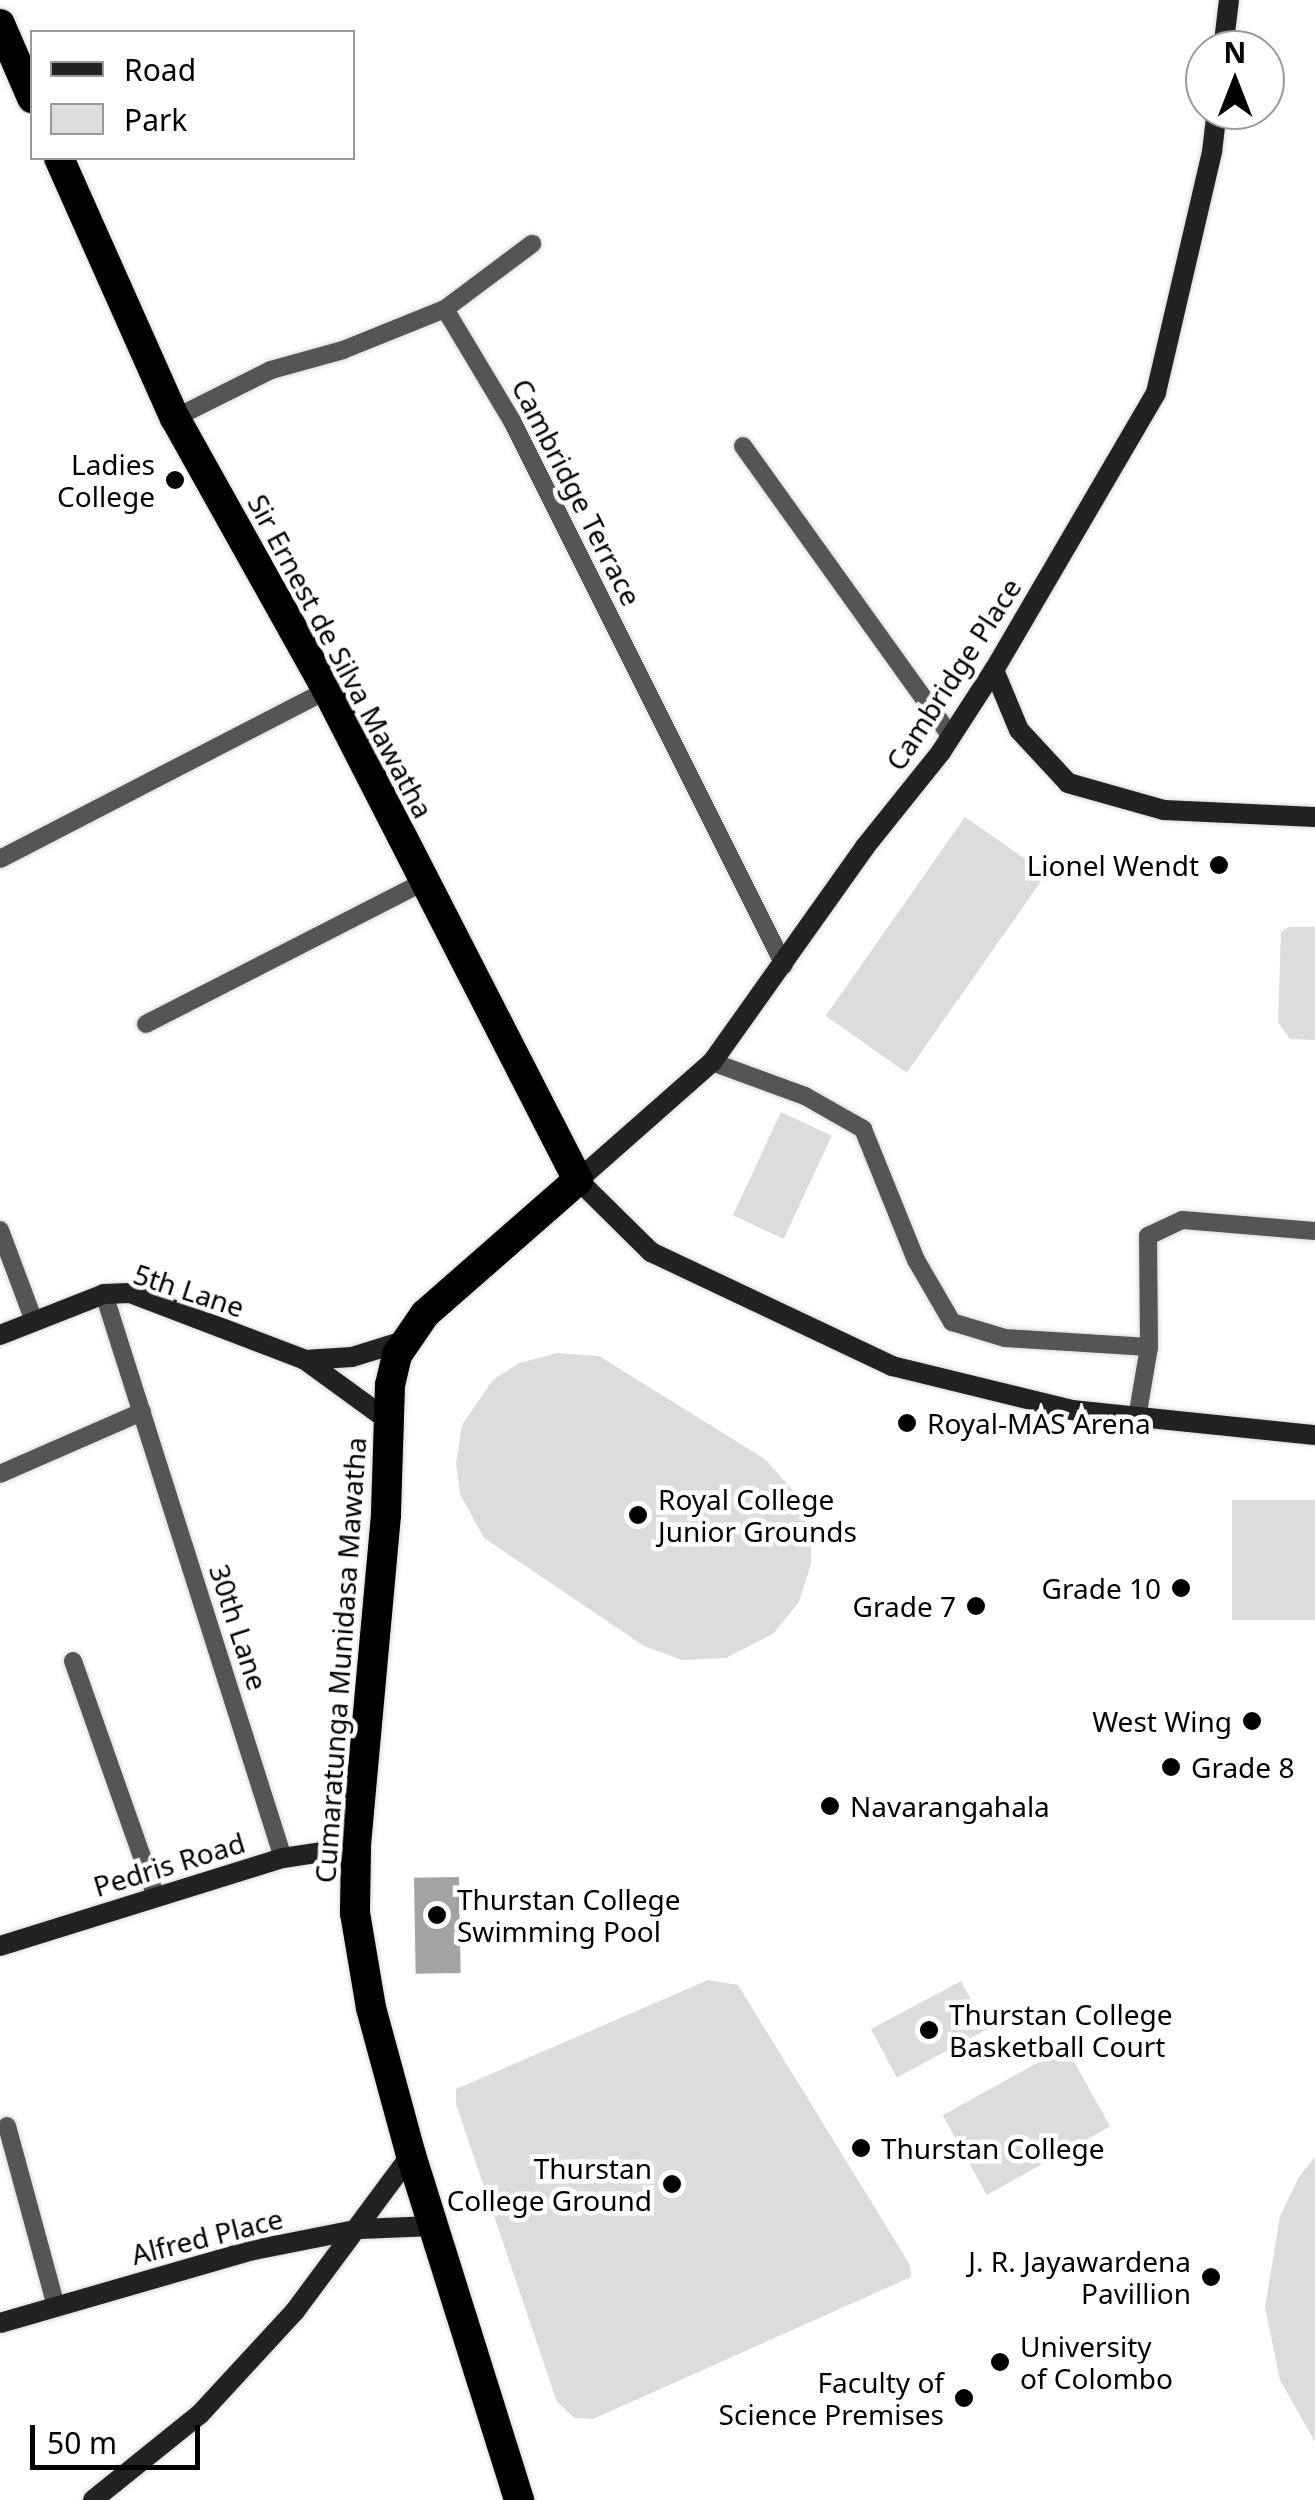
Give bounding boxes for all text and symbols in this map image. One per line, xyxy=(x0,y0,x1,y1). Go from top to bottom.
legend xyxy=(30,30,355,160)
north arrow xyxy=(1185,30,1285,130)
text: N xyxy=(1224,33,1246,71)
text: Road xyxy=(124,49,196,90)
text: Park xyxy=(124,99,187,140)
street label: Cambridge Terrace xyxy=(505,373,649,611)
place label: Ladies College xyxy=(57,447,155,513)
marker: Ladies College xyxy=(164,469,186,491)
street label: Sir Ernest de Silva Mawatha xyxy=(241,488,441,824)
street label: Cambridge Place xyxy=(878,572,1028,776)
place label: Lionel Wendt xyxy=(1027,848,1199,882)
marker: Lionel Wendt xyxy=(1208,854,1230,876)
street label: 5th Lane xyxy=(130,1256,248,1324)
place label: Royal-MAS Arena xyxy=(927,1406,1151,1440)
marker: Royal-MAS Arena xyxy=(896,1412,918,1434)
street label: Cumaratunga Munidasa Mawatha xyxy=(308,1436,372,1884)
place label: Royal College Junior Grounds xyxy=(658,1482,857,1548)
marker: Royal College Junior Grounds xyxy=(627,1504,649,1526)
street label: 30th Lane xyxy=(203,1560,275,1694)
place label: Grade 10 xyxy=(1042,1571,1161,1605)
marker: Grade 10 xyxy=(1170,1577,1192,1599)
place label: Grade 7 xyxy=(853,1589,956,1623)
marker: Grade 7 xyxy=(965,1595,987,1617)
place label: West Wing xyxy=(1092,1704,1232,1738)
marker: West Wing xyxy=(1241,1710,1263,1732)
place label: Grade 8 xyxy=(1191,1750,1294,1784)
marker: Grade 8 xyxy=(1160,1756,1182,1778)
place label: Navarangahala xyxy=(850,1789,1050,1823)
marker: Navarangahala xyxy=(819,1795,841,1817)
street label: Pedris Road xyxy=(89,1825,249,1903)
place label: Thurstan College Swimming Pool xyxy=(457,1882,680,1948)
marker: Thurstan College Swimming Pool xyxy=(426,1904,448,1926)
place label: Thurstan College Basketball Court xyxy=(949,1997,1172,2063)
marker: Thurstan College Basketball Court xyxy=(918,2019,940,2041)
place label: Thurstan College xyxy=(881,2131,1104,2165)
marker: Thurstan College xyxy=(850,2137,872,2159)
place label: Thurstan College Ground xyxy=(447,2151,652,2217)
marker: Thurstan College Ground xyxy=(661,2173,683,2195)
street label: Alfred Place xyxy=(128,2201,286,2271)
place label: J. R. Jayawardena Pavillion xyxy=(968,2244,1191,2310)
marker: J. R. Jayawardena Pavillion xyxy=(1200,2266,1222,2288)
place label: University of Colombo xyxy=(1020,2329,1173,2395)
marker: University of Colombo xyxy=(989,2351,1011,2373)
place label: Faculty of Science Premises xyxy=(719,2365,944,2431)
marker: Faculty of Science Premises xyxy=(953,2387,975,2409)
scale bar xyxy=(35,2405,205,2467)
text: 50 m xyxy=(47,2422,117,2463)

